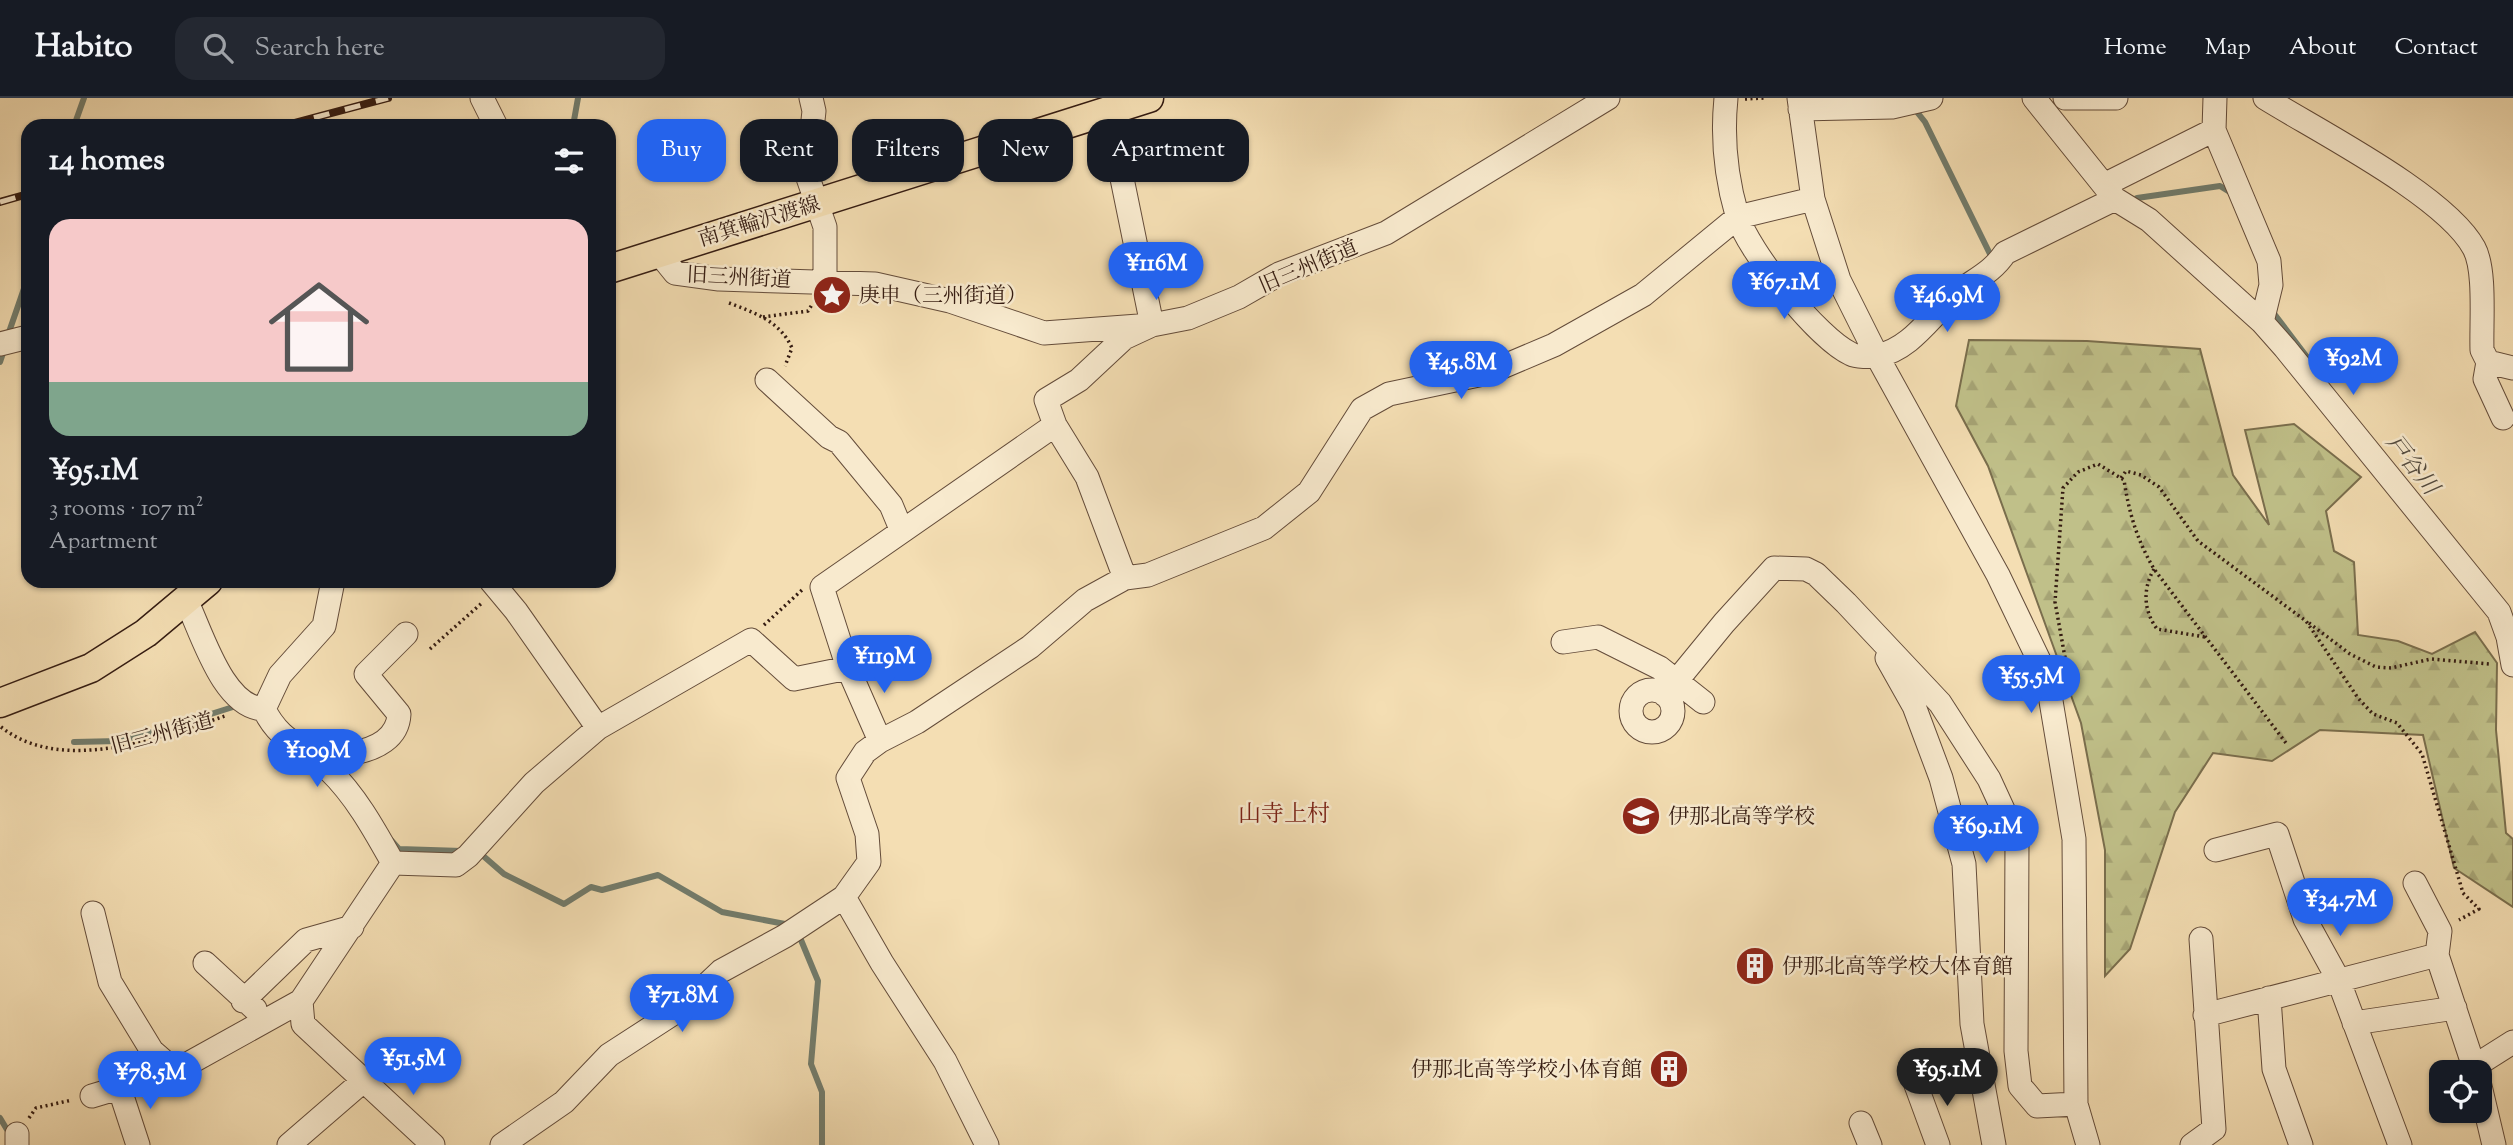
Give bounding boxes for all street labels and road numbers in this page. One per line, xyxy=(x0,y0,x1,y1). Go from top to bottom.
street label: 南箕輪沢渡線 xyxy=(695,190,824,256)
street label: 旧三州街道 xyxy=(1255,234,1363,302)
street label: 旧三州街道 xyxy=(686,261,792,297)
street label: 旧三州街道 xyxy=(108,707,217,763)

